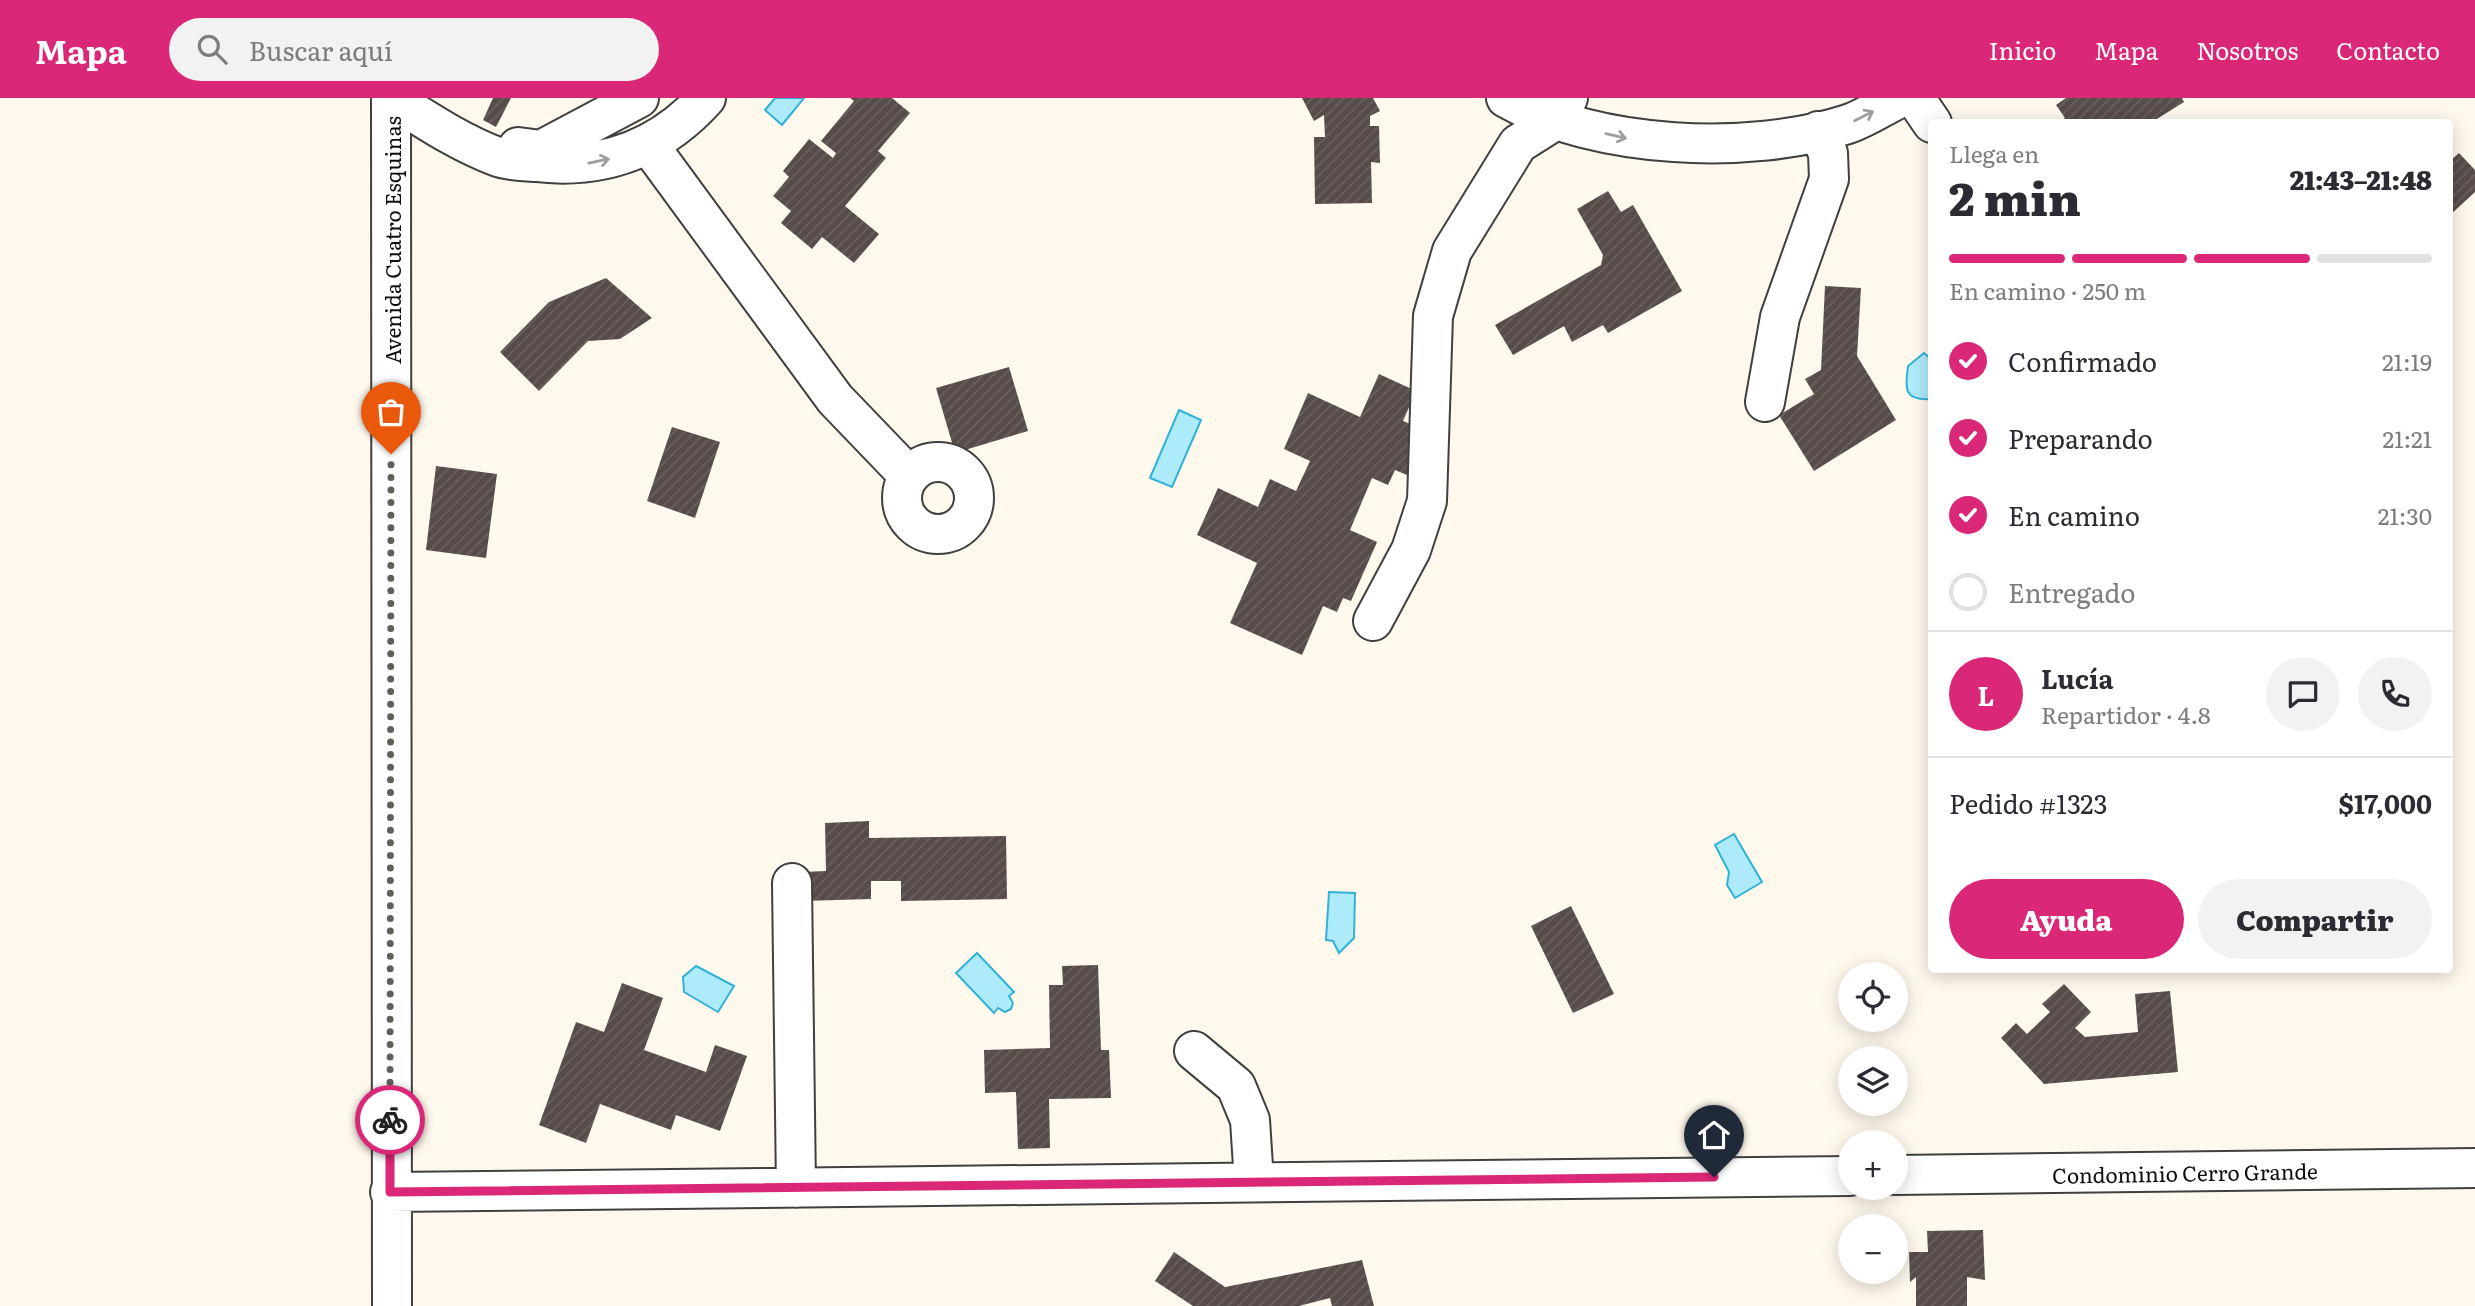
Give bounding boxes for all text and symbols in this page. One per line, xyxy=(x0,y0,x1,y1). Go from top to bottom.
search box xyxy=(169,18,659,81)
text: Mapa xyxy=(35,25,127,74)
icon: search xyxy=(193,30,231,68)
text: Buscar aquí xyxy=(249,30,393,69)
text: Inicio xyxy=(1989,32,2056,67)
text: Mapa xyxy=(2094,32,2158,67)
text: Nosotros xyxy=(2196,32,2298,67)
text: Contacto xyxy=(2336,32,2440,67)
one-way arrow xyxy=(1853,109,1874,123)
street label: Avenida Cuatro Esquinas xyxy=(376,116,407,364)
one-way arrow xyxy=(1604,129,1627,143)
text: Llega en xyxy=(1949,136,2039,170)
one-way arrow xyxy=(587,154,610,167)
text: 21:43–21:48 xyxy=(2290,159,2432,198)
text: 2 min xyxy=(1949,162,2081,230)
text: En camino · 250 m xyxy=(1949,273,2146,307)
text: Confirmado xyxy=(2008,341,2157,380)
icon: check xyxy=(1949,342,1987,380)
text: 21:19 xyxy=(2382,344,2432,378)
pin xyxy=(361,382,421,454)
icon: bag xyxy=(372,393,410,431)
text: Preparando xyxy=(2008,418,2153,457)
icon: check xyxy=(1949,419,1987,457)
text: 21:21 xyxy=(2383,421,2432,455)
text: En camino xyxy=(2008,495,2140,534)
icon: check xyxy=(1949,496,1987,534)
text: 21:30 xyxy=(2378,498,2432,532)
text: Entregado xyxy=(2008,572,2135,611)
button: chat xyxy=(2266,657,2340,731)
button: phone xyxy=(2358,657,2432,731)
text: Lucía xyxy=(2041,658,2114,697)
text: L xyxy=(1978,675,1994,714)
text: Repartidor · 4.8 xyxy=(2041,697,2211,731)
text: Pedido #1323 xyxy=(1949,783,2108,822)
text: $17,000 xyxy=(2339,783,2432,822)
button: Ayuda xyxy=(1949,879,2184,959)
button: Compartir xyxy=(2198,879,2432,959)
map controls xyxy=(1838,962,1908,1284)
button: locate xyxy=(1838,962,1908,1032)
button: layers xyxy=(1838,1046,1908,1116)
courier xyxy=(355,1085,425,1155)
icon: bike xyxy=(371,1101,409,1139)
pin xyxy=(1684,1105,1744,1177)
icon: home xyxy=(1695,1116,1733,1154)
button: + xyxy=(1838,1130,1908,1200)
street label: Condominio Cerro Grande xyxy=(2052,1154,2318,1190)
button: − xyxy=(1838,1214,1908,1284)

